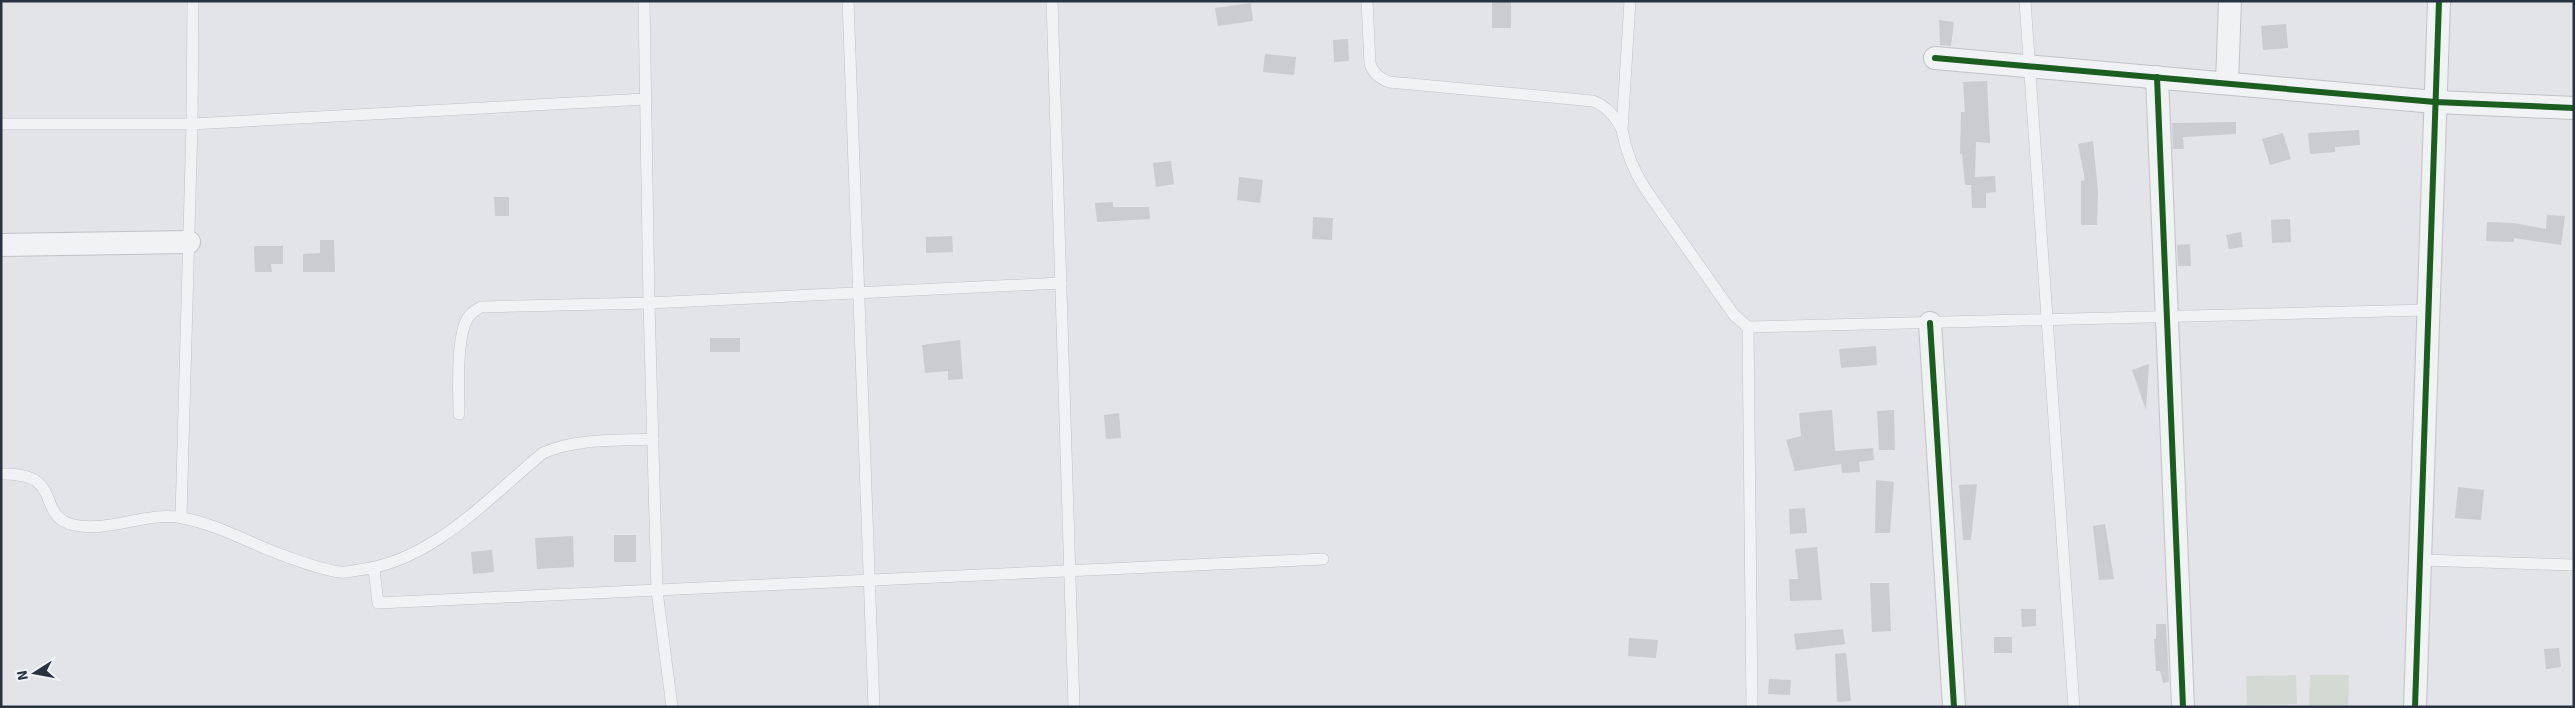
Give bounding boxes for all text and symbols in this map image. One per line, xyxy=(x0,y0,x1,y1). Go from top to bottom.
north arrow xyxy=(10,648,60,698)
text: N xyxy=(13,669,32,682)

